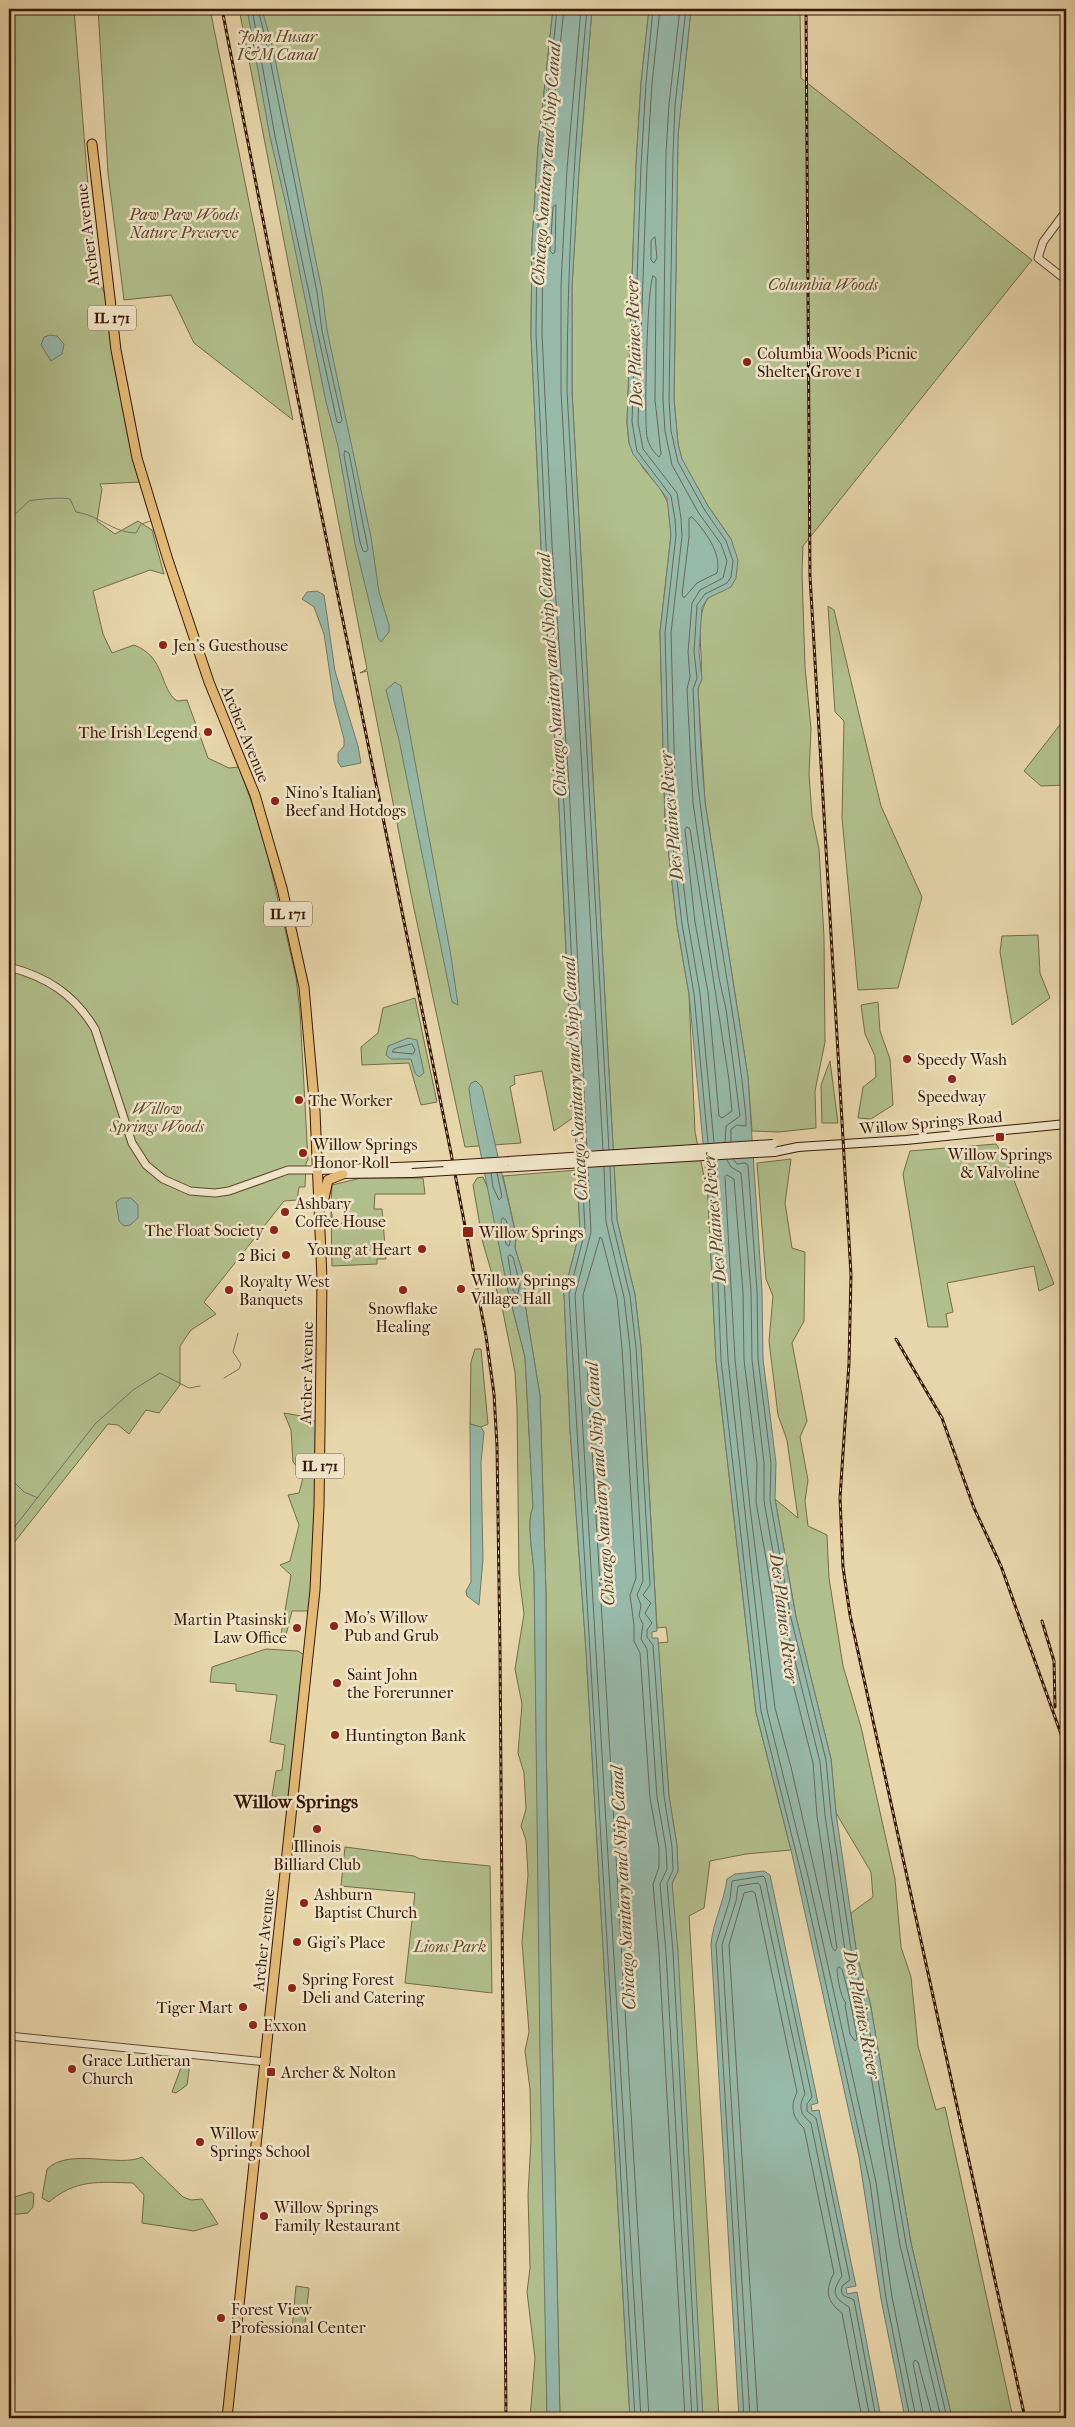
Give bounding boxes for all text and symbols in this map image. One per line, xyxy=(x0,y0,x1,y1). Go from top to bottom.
park label: John Husar I&M Canal xyxy=(236,27,319,64)
water label: Chicago Sanitary and Ship Canal xyxy=(528,39,566,287)
street label: Archer Avenue xyxy=(72,183,103,288)
park label: Paw Paw Woods Nature Preserve xyxy=(128,205,240,242)
water label: Des Plaines River xyxy=(622,275,647,408)
park label: Columbia Woods xyxy=(768,275,879,294)
road number: IL 171 xyxy=(88,306,136,330)
place label: Columbia Woods Picnic Shelter Grove 1 xyxy=(757,344,917,381)
marker: Columbia Woods Picnic Shelter Grove 1 xyxy=(741,356,753,368)
water label: Chicago Sanitary and Ship Canal xyxy=(533,550,571,798)
place label: Jen's Guesthouse xyxy=(171,636,288,655)
marker: Jen's Guesthouse xyxy=(157,639,169,651)
street label: Archer Avenue xyxy=(217,682,274,785)
place label: The Irish Legend xyxy=(79,723,198,742)
marker: The Irish Legend xyxy=(202,726,214,738)
water label: Des Plaines River xyxy=(655,748,688,883)
place label: Nino's Italian Beef and Hotdogs xyxy=(285,783,406,820)
marker: Nino's Italian Beef and Hotdogs xyxy=(269,795,281,807)
road number: IL 171 xyxy=(264,902,312,926)
water label: Chicago Sanitary and Ship Canal xyxy=(558,954,592,1201)
place label: Speedy Wash xyxy=(917,1050,1007,1069)
marker: Speedy Wash xyxy=(901,1053,913,1065)
marker: Speedway xyxy=(946,1073,958,1085)
place label: Speedway xyxy=(918,1087,987,1106)
place label: The Worker xyxy=(309,1091,393,1110)
marker: The Worker xyxy=(293,1094,305,1106)
park label: Willow Springs Woods xyxy=(109,1099,205,1136)
street label: Willow Springs Road xyxy=(858,1107,1004,1138)
marker: Willow Springs & Valvoline xyxy=(994,1131,1006,1143)
place label: Willow Springs Honor Roll xyxy=(312,1135,417,1172)
place label: Willow Springs & Valvoline xyxy=(947,1145,1052,1182)
marker: Willow Springs Honor Roll xyxy=(297,1147,309,1159)
water label: Des Plaines River xyxy=(698,1150,731,1285)
place label: Ashbary Coffee House xyxy=(294,1194,386,1231)
marker: Ashbary Coffee House xyxy=(279,1206,291,1218)
place label: The Float Society xyxy=(145,1221,264,1240)
place label: Willow Springs xyxy=(478,1223,583,1242)
marker: The Float Society xyxy=(268,1224,280,1236)
marker: Willow Springs xyxy=(461,1225,475,1239)
place label: Young at Heart xyxy=(306,1240,412,1259)
marker: Young at Heart xyxy=(416,1243,428,1255)
place label: 2 Bici xyxy=(238,1246,276,1265)
marker: 2 Bici xyxy=(280,1249,292,1261)
place label: Willow Springs Village Hall xyxy=(470,1271,575,1308)
place label: Royalty West Banquets xyxy=(239,1272,330,1309)
marker: Willow Springs Village Hall xyxy=(455,1283,467,1295)
marker: Royalty West Banquets xyxy=(223,1284,235,1296)
marker: Snowflake Healing xyxy=(397,1284,409,1296)
place label: Snowflake Healing xyxy=(368,1299,438,1336)
street label: Archer Avenue xyxy=(296,1321,317,1426)
water label: Chicago Sanitary and Ship Canal xyxy=(581,1359,619,1607)
road number: IL 171 xyxy=(296,1454,344,1478)
water label: Des Plaines River xyxy=(765,1551,802,1686)
place label: Mo's Willow Pub and Grub xyxy=(344,1608,439,1645)
place label: Martin Ptasinski Law Office xyxy=(173,1610,287,1647)
marker: Mo's Willow Pub and Grub xyxy=(328,1620,340,1632)
marker: Martin Ptasinski Law Office xyxy=(291,1622,303,1634)
place label: Saint John the Forerunner xyxy=(347,1665,453,1702)
marker: Saint John the Forerunner xyxy=(331,1677,343,1689)
place label: Huntington Bank xyxy=(345,1726,467,1745)
marker: Huntington Bank xyxy=(329,1729,341,1741)
water label: Chicago Sanitary and Ship Canal xyxy=(606,1763,640,2010)
district label: Willow Springs xyxy=(233,1791,358,1813)
marker: Illinois Billiard Club xyxy=(311,1823,323,1835)
place label: Illinois Billiard Club xyxy=(273,1837,361,1874)
place label: Ashburn Baptist Church xyxy=(313,1885,417,1922)
street label: Archer Avenue xyxy=(249,1888,278,1993)
marker: Ashburn Baptist Church xyxy=(298,1897,310,1909)
place label: Gigi's Place xyxy=(307,1933,386,1952)
marker: Gigi's Place xyxy=(291,1936,303,1948)
park label: Lions Park xyxy=(413,1937,486,1956)
water label: Des Plaines River xyxy=(839,1947,885,2082)
place label: Spring Forest Deli and Catering xyxy=(302,1970,425,2007)
marker: Spring Forest Deli and Catering xyxy=(286,1982,298,1994)
place label: Tiger Mart xyxy=(157,1998,233,2017)
marker: Tiger Mart xyxy=(237,2001,249,2013)
place label: Exxon xyxy=(263,2016,307,2035)
marker: Exxon xyxy=(247,2019,259,2031)
place label: Grace Lutheran Church xyxy=(82,2051,191,2088)
marker: Grace Lutheran Church xyxy=(66,2063,78,2075)
place label: Archer & Nolton xyxy=(280,2063,397,2082)
marker: Archer & Nolton xyxy=(265,2066,277,2078)
place label: Willow Springs School xyxy=(209,2124,311,2161)
marker: Willow Springs School xyxy=(194,2136,206,2148)
place label: Willow Springs Family Restaurant xyxy=(273,2198,401,2235)
marker: Willow Springs Family Restaurant xyxy=(258,2210,270,2222)
place label: Forest View Professional Center xyxy=(231,2300,366,2337)
marker: Forest View Professional Center xyxy=(215,2312,227,2324)

